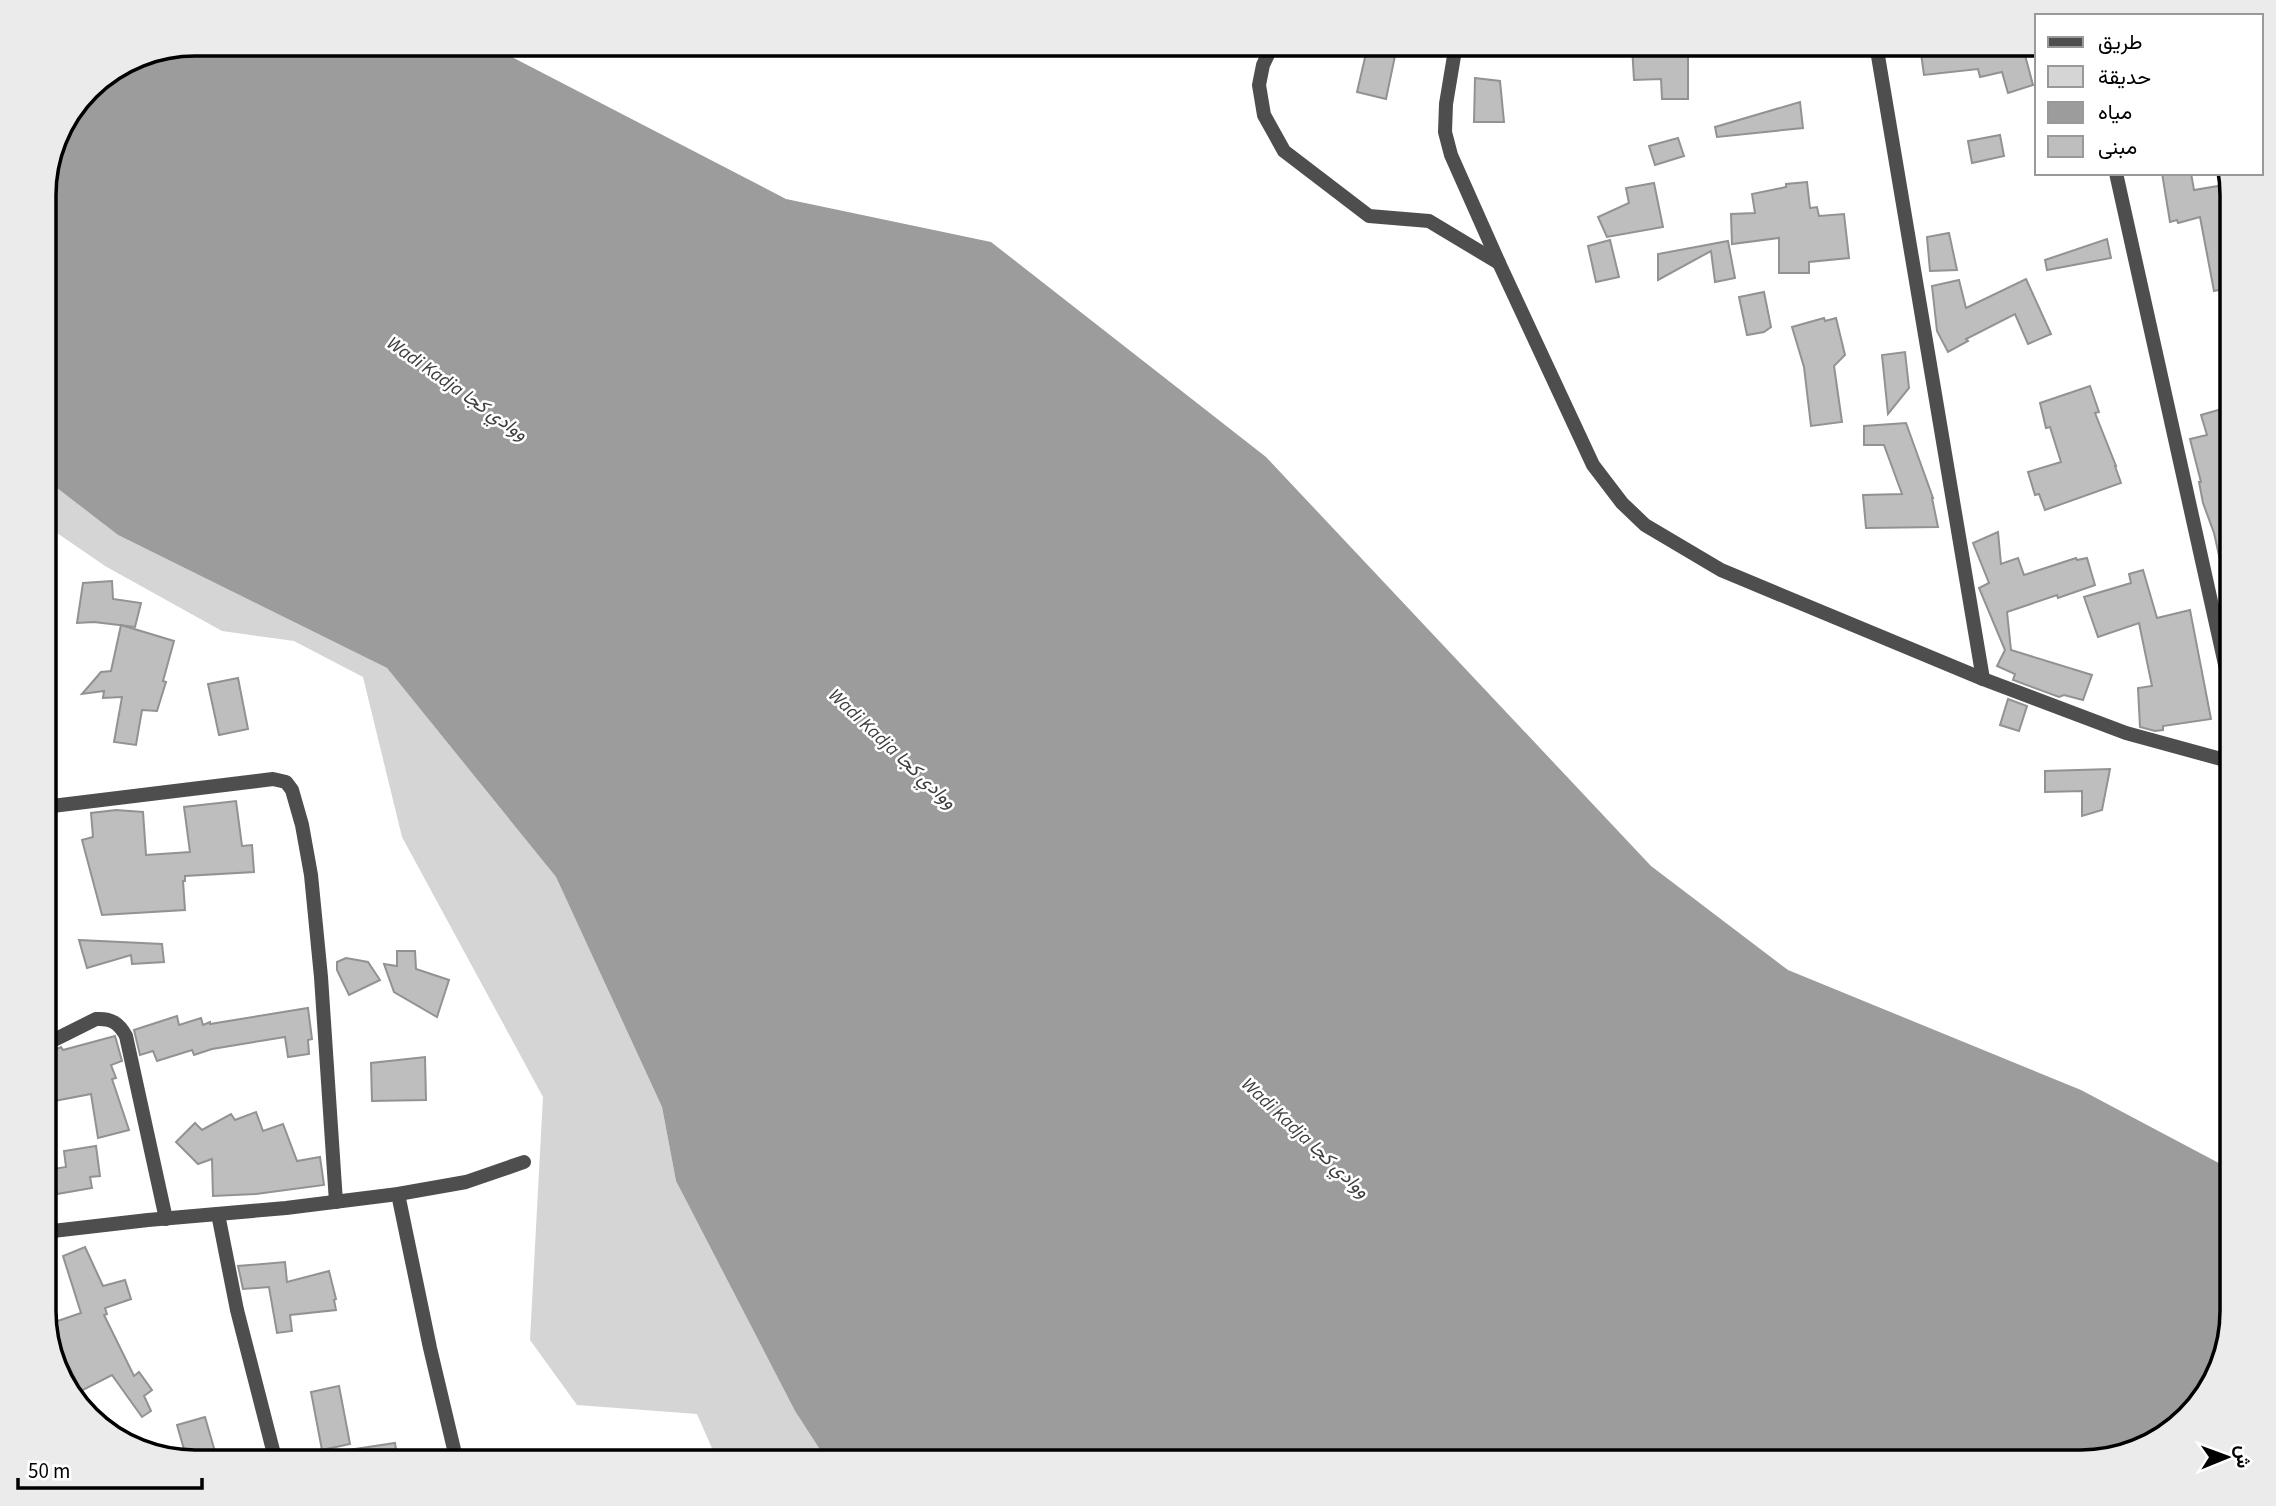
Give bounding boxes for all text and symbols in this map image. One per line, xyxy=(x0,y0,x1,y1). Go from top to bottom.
legend xyxy=(2035,14,2262,175)
text: طريق xyxy=(2098,27,2143,57)
text: حديقة xyxy=(2098,62,2151,92)
text: مياه xyxy=(2098,97,2132,127)
text: مبنى xyxy=(2098,132,2137,162)
water label: Wadi Kadja ووادي كجا xyxy=(381,330,533,449)
water label: Wadi Kadja ووادي كجا xyxy=(821,682,962,817)
water label: Wadi Kadja ووادي كجا xyxy=(1234,1071,1375,1206)
north arrow xyxy=(2192,1422,2262,1492)
text: ش xyxy=(2229,1445,2256,1469)
scale bar xyxy=(18,1446,201,1490)
text: 50 m xyxy=(28,1456,70,1486)

